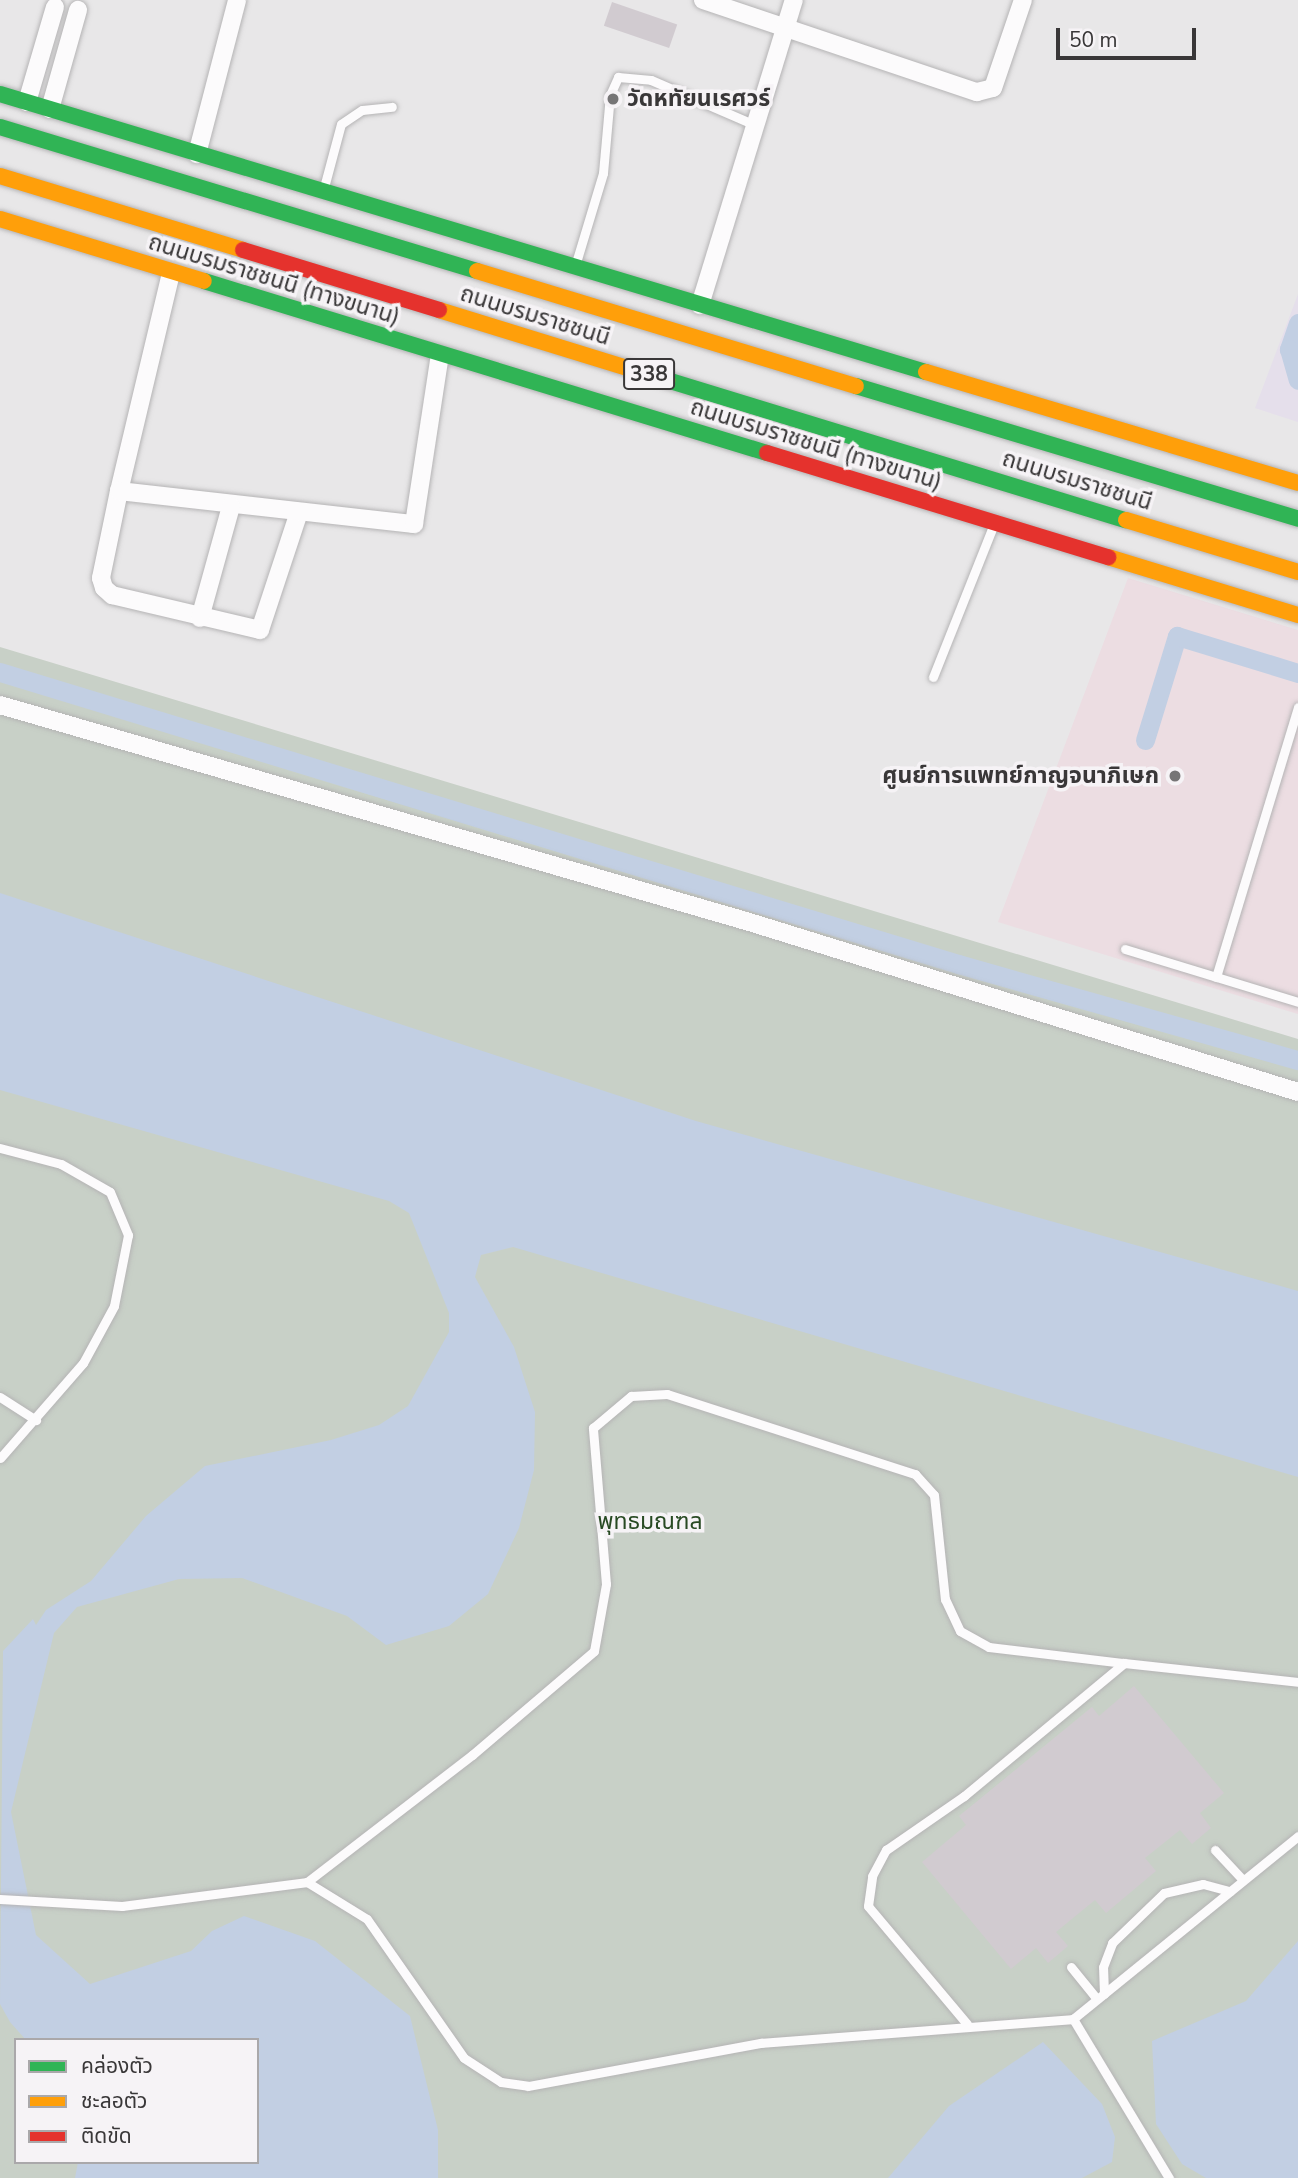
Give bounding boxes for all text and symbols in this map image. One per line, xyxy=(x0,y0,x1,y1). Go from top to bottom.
scale bar xyxy=(1060,14,1200,58)
text: 50 m xyxy=(1069,26,1118,54)
place label: วัดหทัยนเรศวร์ xyxy=(627,85,770,113)
marker: วัดหทัยนเรศวร์ xyxy=(605,91,621,107)
street label: ถนนบรมราชชนนี (ทางขนาน) xyxy=(145,229,403,331)
street label: ถนนบรมราชชนนี xyxy=(457,280,613,352)
road number: 338 xyxy=(623,356,675,392)
street label: ถนนบรมราชชนนี (ทางขนาน) xyxy=(687,394,945,496)
street label: ถนนบรมราชชนนี xyxy=(999,445,1155,517)
place label: ศูนย์การแพทย์กาญจนาภิเษก xyxy=(882,762,1159,790)
marker: ศูนย์การแพทย์กาญจนาภิเษก xyxy=(1165,766,1185,786)
park label: พุทธมณฑล xyxy=(597,1508,703,1536)
legend xyxy=(14,2038,259,2164)
text: คล่องตัว xyxy=(81,2052,153,2080)
text: ชะลอตัว xyxy=(81,2087,147,2115)
text: ติดขัด xyxy=(81,2122,132,2150)

